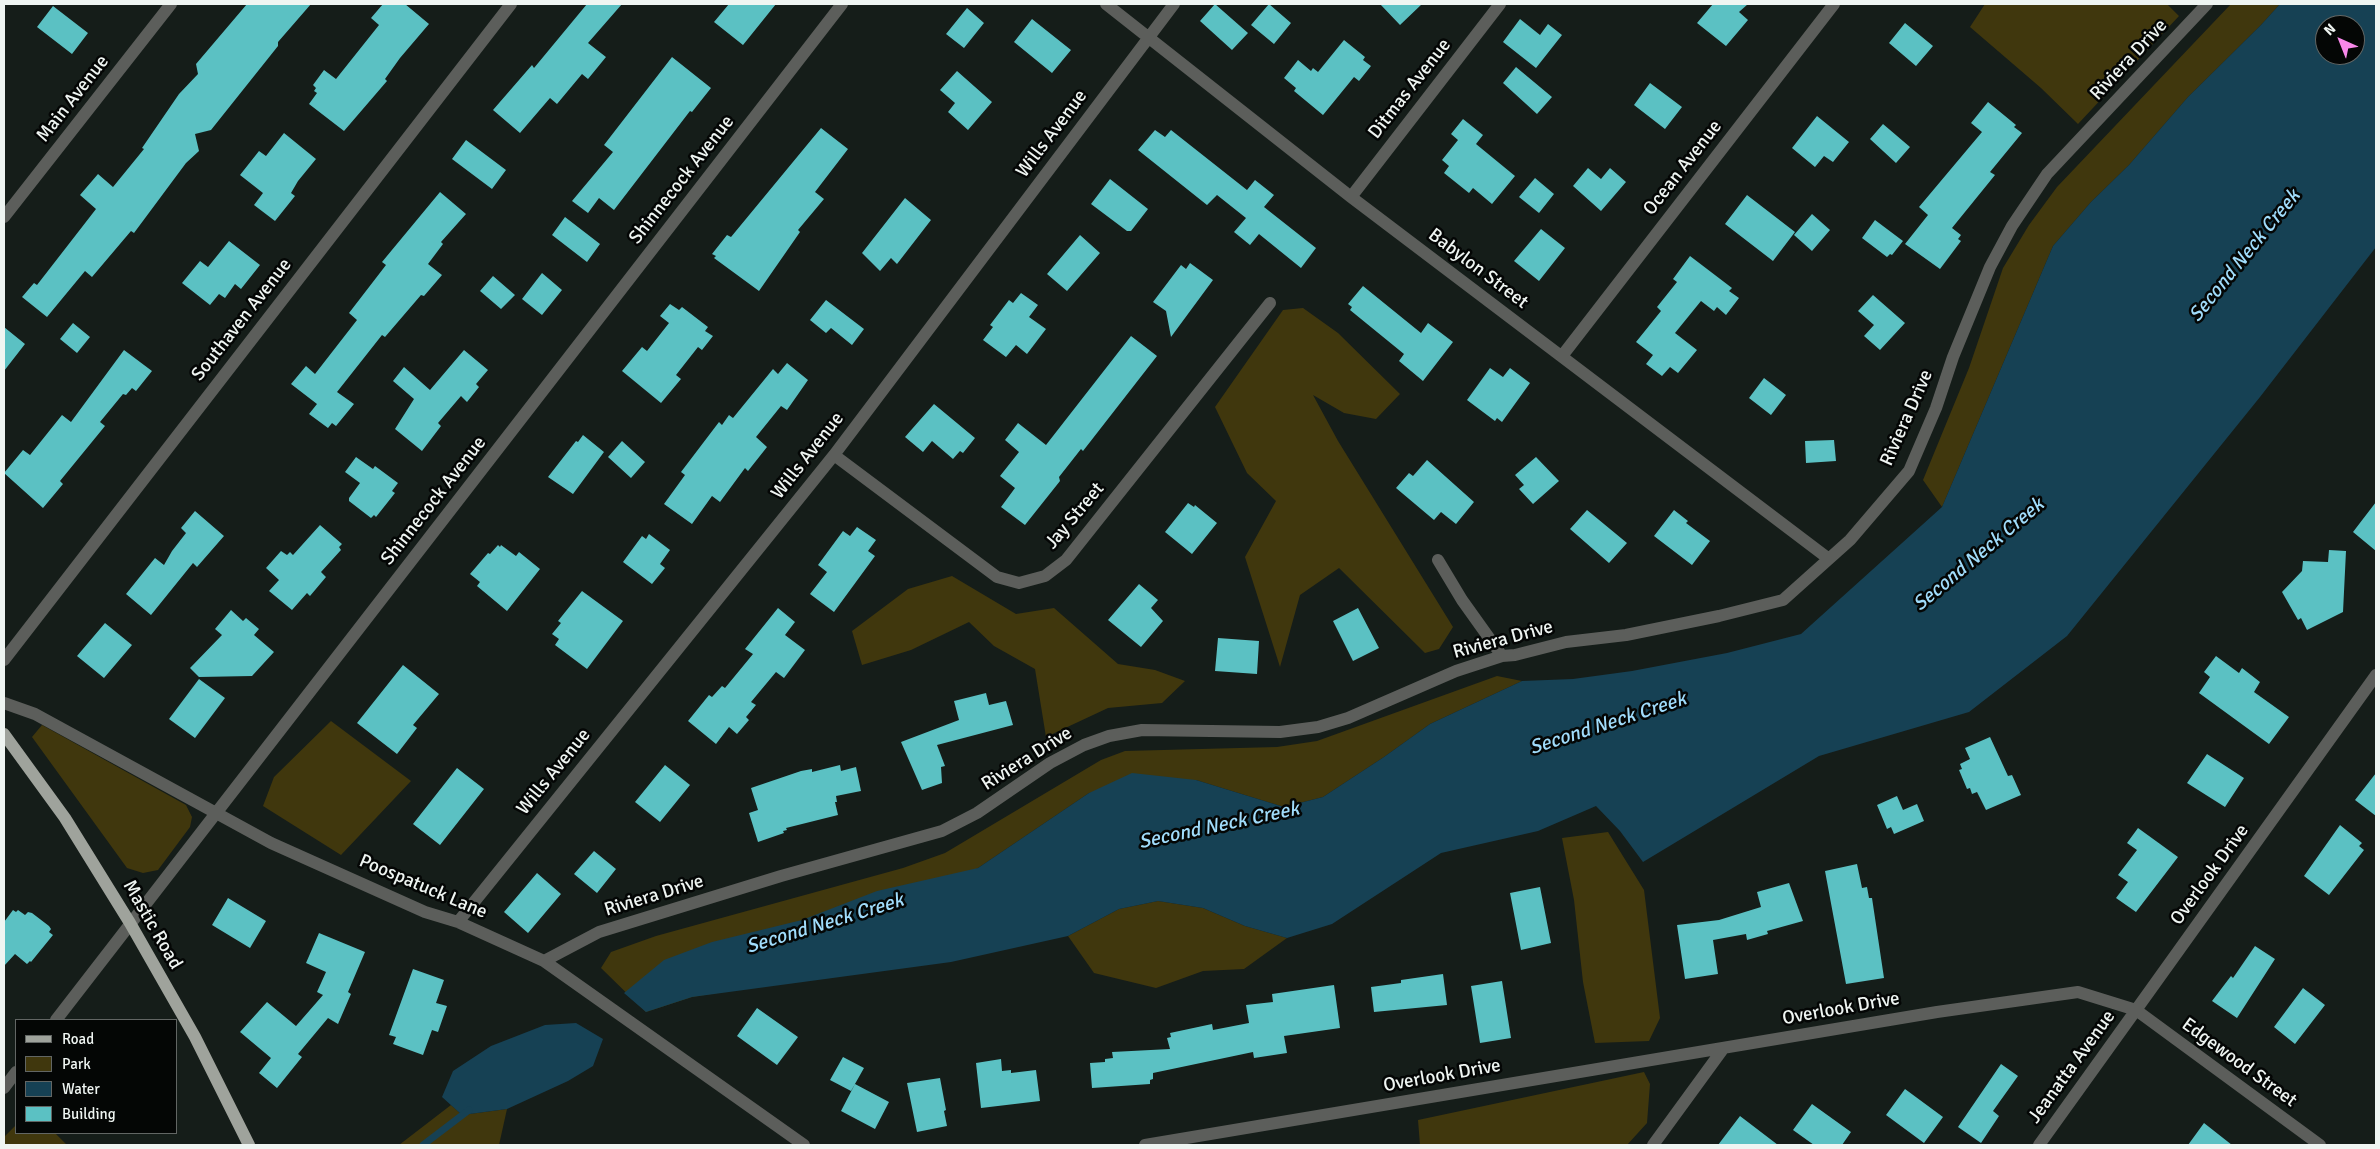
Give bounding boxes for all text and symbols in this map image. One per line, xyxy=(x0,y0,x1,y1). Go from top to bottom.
street label: Riviera Drive xyxy=(2086,15,2172,105)
north arrow xyxy=(2315,15,2365,65)
text: N xyxy=(2321,20,2339,39)
street label: Ditmas Avenue xyxy=(1364,34,1456,144)
street label: Main Avenue xyxy=(32,51,114,147)
street label: Wills Avenue xyxy=(1012,86,1092,182)
street label: Shinnecock Avenue xyxy=(625,111,739,249)
street label: Ocean Avenue xyxy=(1639,116,1727,220)
water label: Second Neck Creek xyxy=(2184,185,2306,327)
street label: Babylon Street xyxy=(1423,224,1533,314)
street label: Southaven Avenue xyxy=(187,254,297,386)
street label: Riviera Drive xyxy=(1876,366,1938,470)
street label: Wills Avenue xyxy=(767,408,849,504)
street label: Shinnecock Avenue xyxy=(377,432,491,570)
street label: Jay Street xyxy=(1041,478,1109,554)
water label: Second Neck Creek xyxy=(1909,493,2049,617)
street label: Riviera Drive xyxy=(1450,616,1556,664)
water label: Second Neck Creek xyxy=(1527,687,1689,761)
street label: Riviera Drive xyxy=(977,722,1077,796)
street label: Wills Avenue xyxy=(512,724,596,820)
water label: Second Neck Creek xyxy=(1137,797,1301,855)
street label: Overlook Drive xyxy=(2166,820,2254,930)
street label: Poospatuck Lane xyxy=(356,850,490,924)
street label: Riviera Drive xyxy=(602,870,706,922)
street label: Mastic Road xyxy=(117,876,187,974)
water label: Second Neck Creek xyxy=(743,889,907,959)
street label: Overlook Drive xyxy=(1781,987,1901,1031)
street label: Jeanatta Avenue xyxy=(2023,1006,2121,1128)
street label: Edgewood Street xyxy=(2177,1014,2301,1112)
legend xyxy=(15,1019,178,1134)
text: Road xyxy=(62,1030,94,1048)
street label: Overlook Drive xyxy=(1382,1054,1502,1098)
text: Park xyxy=(62,1055,91,1073)
text: Water xyxy=(62,1080,100,1098)
text: Building xyxy=(62,1105,116,1123)

